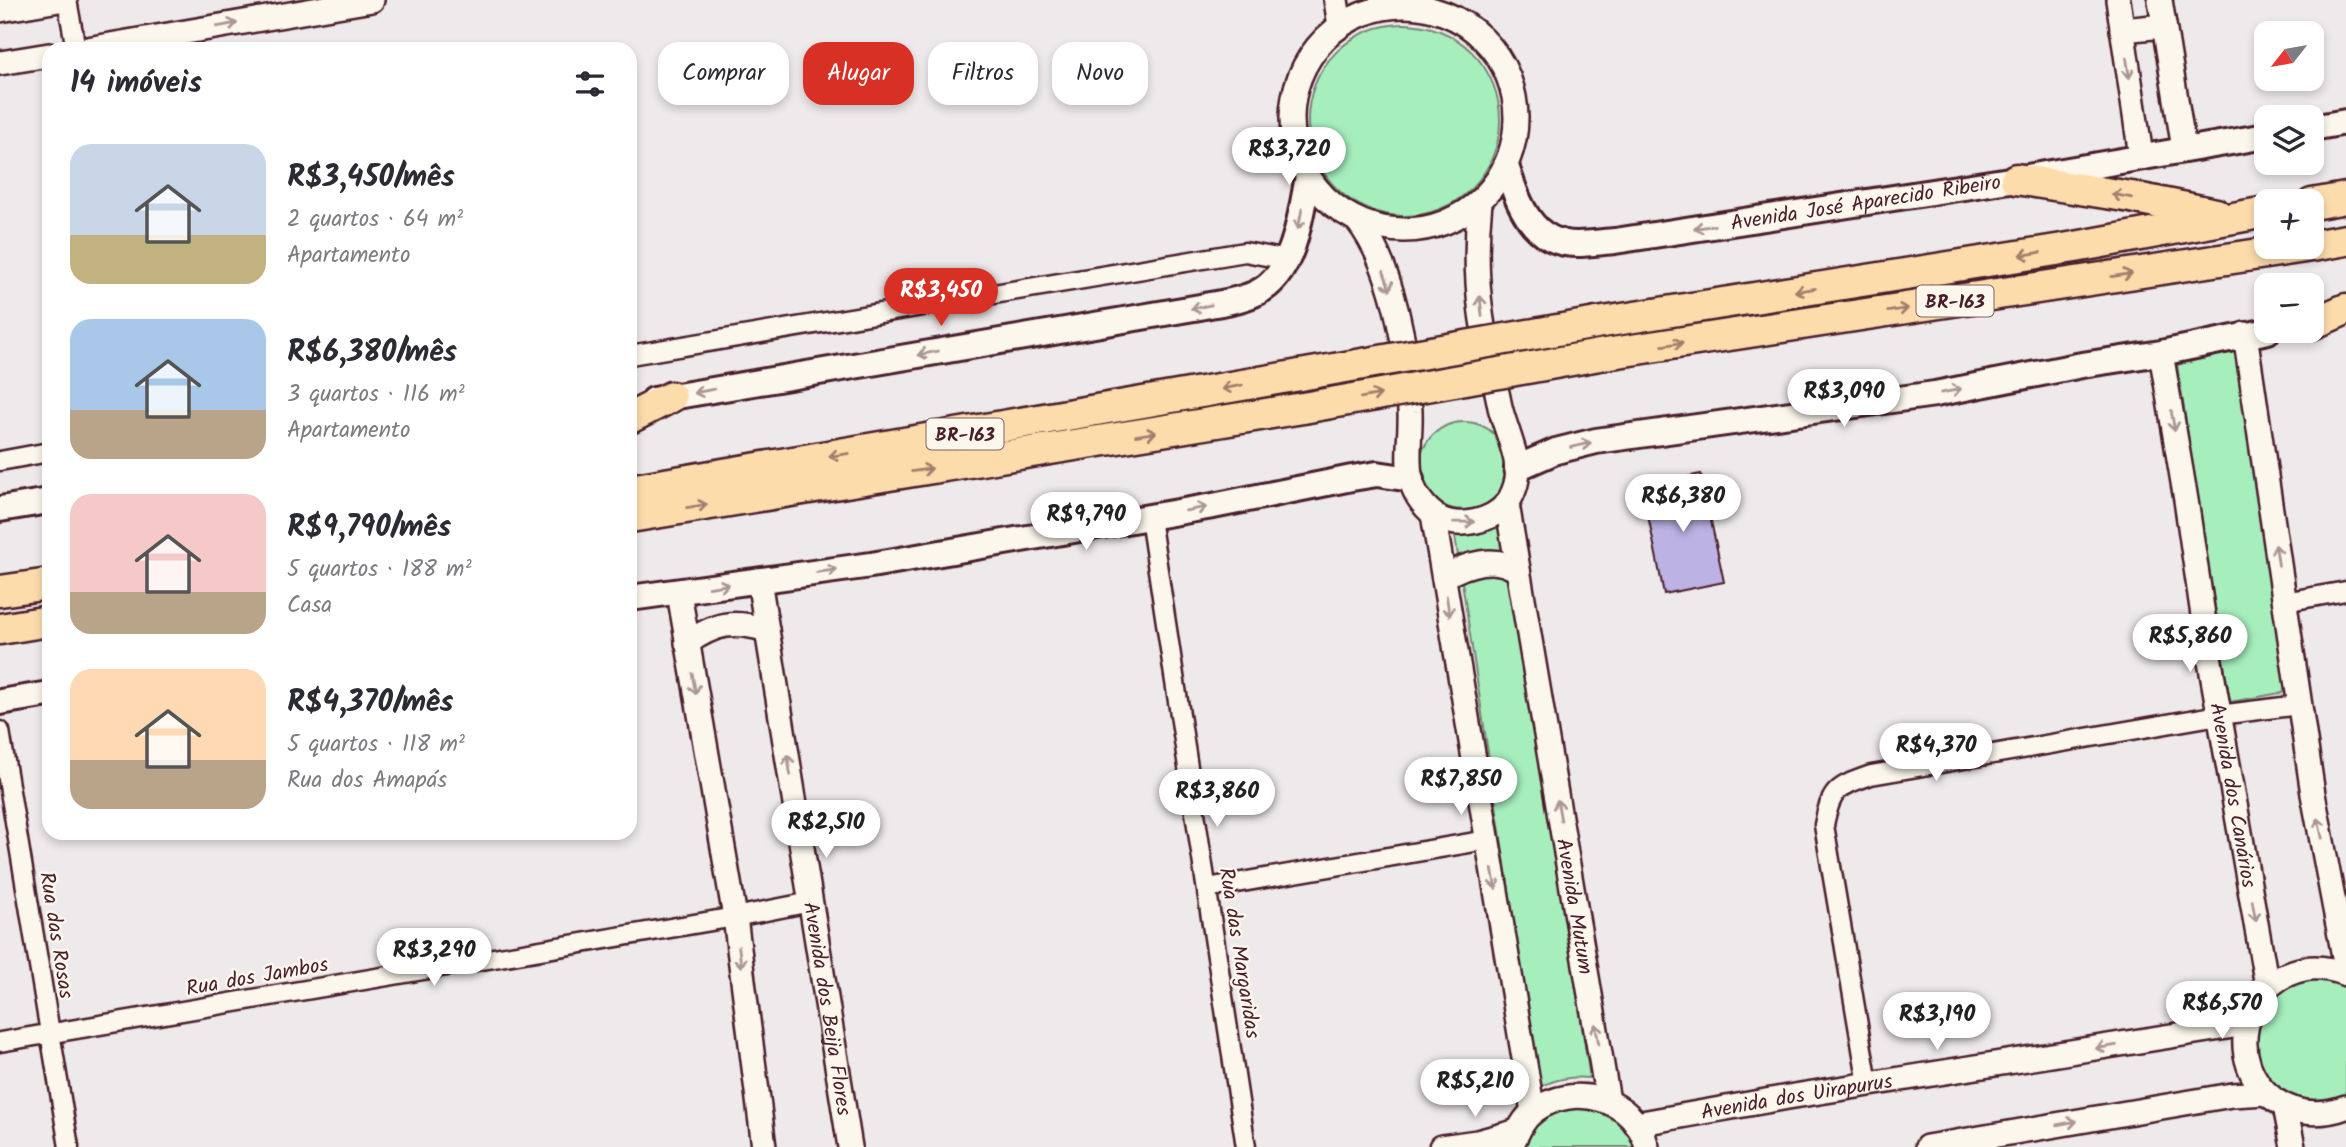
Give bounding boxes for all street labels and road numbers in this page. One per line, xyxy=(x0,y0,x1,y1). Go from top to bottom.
street label: Avenida José Aparecido Ribeiro xyxy=(1728,167,2003,241)
road number: BR-163 xyxy=(1916,286,1994,316)
road number: BR-163 xyxy=(926,418,1004,449)
street label: Avenida dos Canários xyxy=(2199,700,2264,891)
street label: Avenida Mutum xyxy=(1546,836,1601,977)
street label: Rua das Margaridas xyxy=(1209,865,1268,1041)
street label: Rua das Rosas xyxy=(29,870,82,1001)
street label: Avenida dos Beija Flores xyxy=(793,900,860,1118)
street label: Rua dos Jambos xyxy=(184,949,331,1006)
street label: Avenida dos Uirapurus xyxy=(1698,1066,1895,1130)

